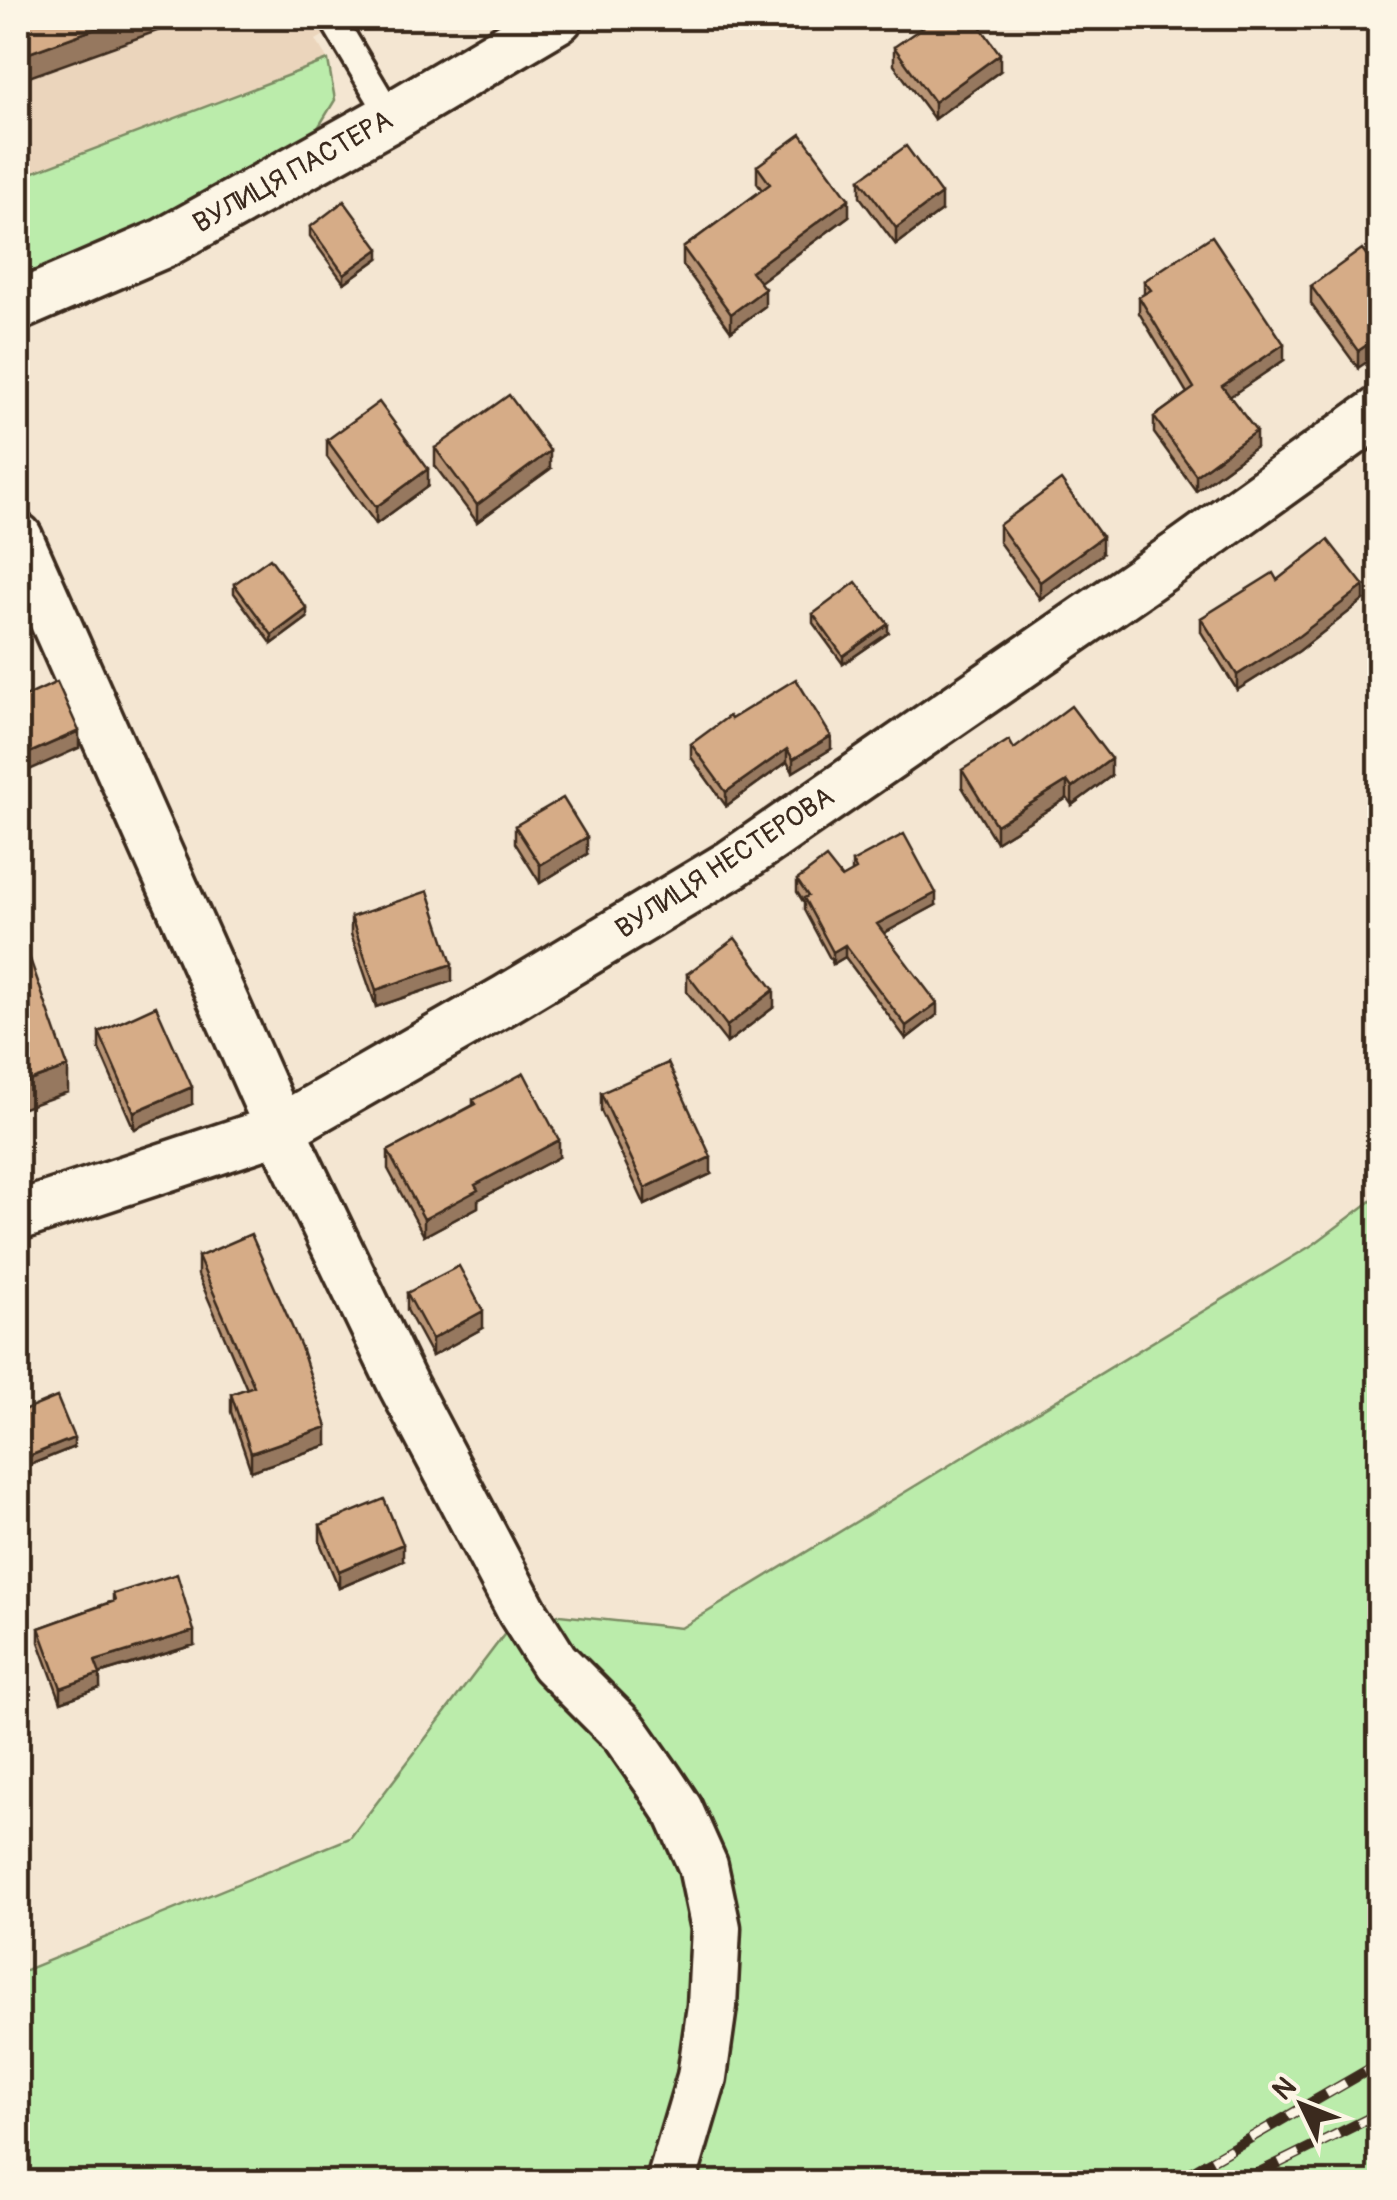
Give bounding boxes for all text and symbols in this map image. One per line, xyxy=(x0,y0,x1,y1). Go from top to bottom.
street label: ВУЛИЦЯ ПАСТЕРА xyxy=(187,103,399,241)
street label: ВУЛИЦЯ НЕСТЕРОВА xyxy=(609,779,841,947)
north arrow xyxy=(1252,2055,1352,2155)
text: N xyxy=(1266,2070,1304,2108)

